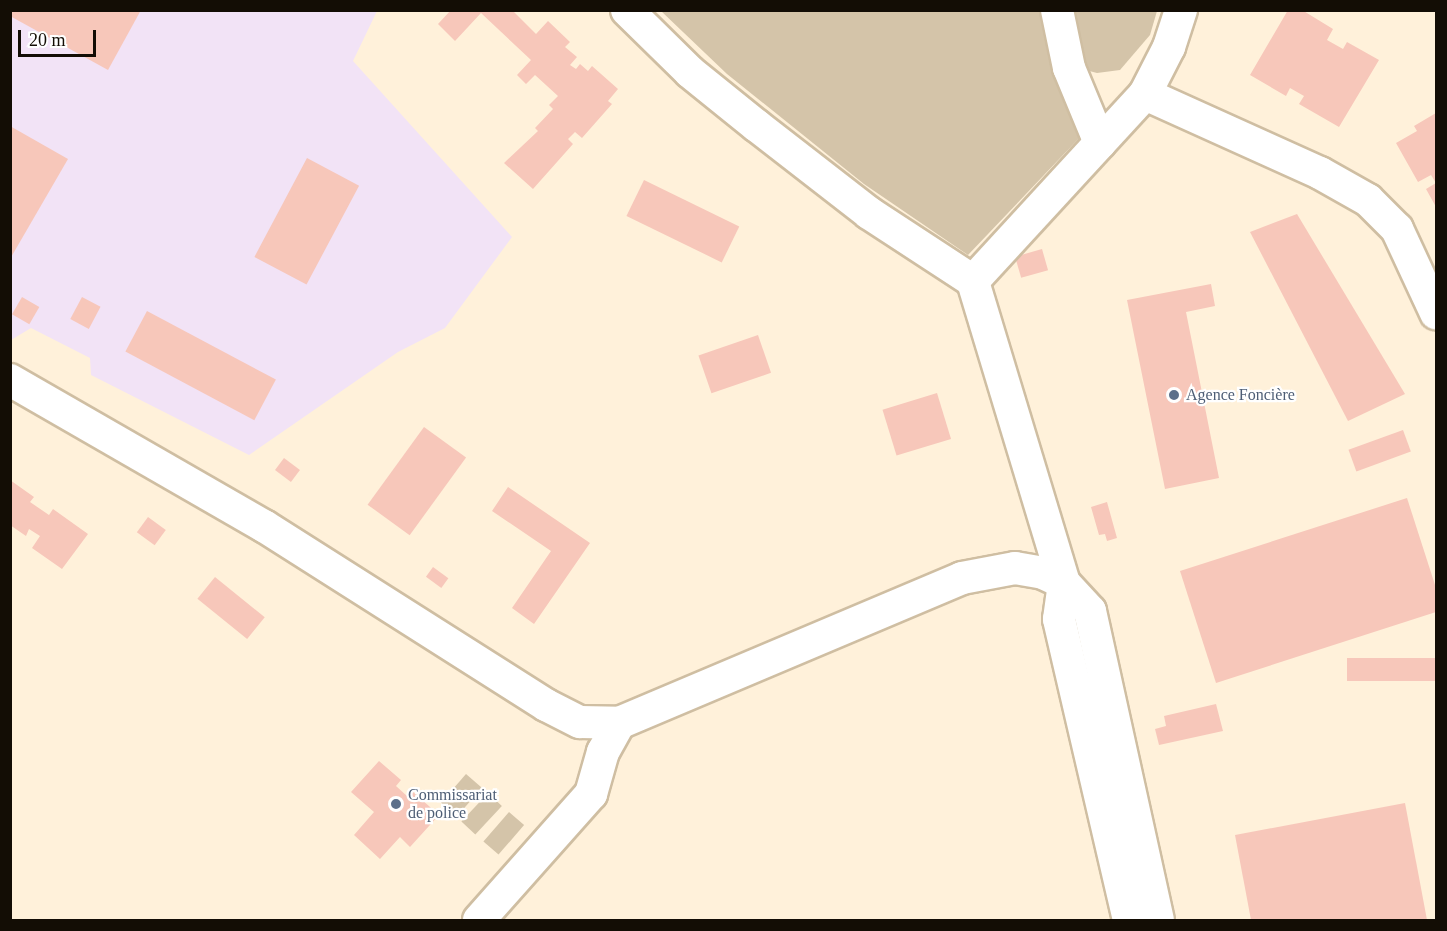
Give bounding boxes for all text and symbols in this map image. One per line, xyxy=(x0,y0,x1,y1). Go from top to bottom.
scale bar xyxy=(21,18,99,56)
text: 20 m xyxy=(29,30,66,50)
place label: Agence Foncière xyxy=(1186,385,1296,405)
marker: Agence Foncière xyxy=(1167,388,1181,402)
place label: Commissariat de police xyxy=(408,785,501,823)
marker: Commissariat de police xyxy=(389,797,403,811)

